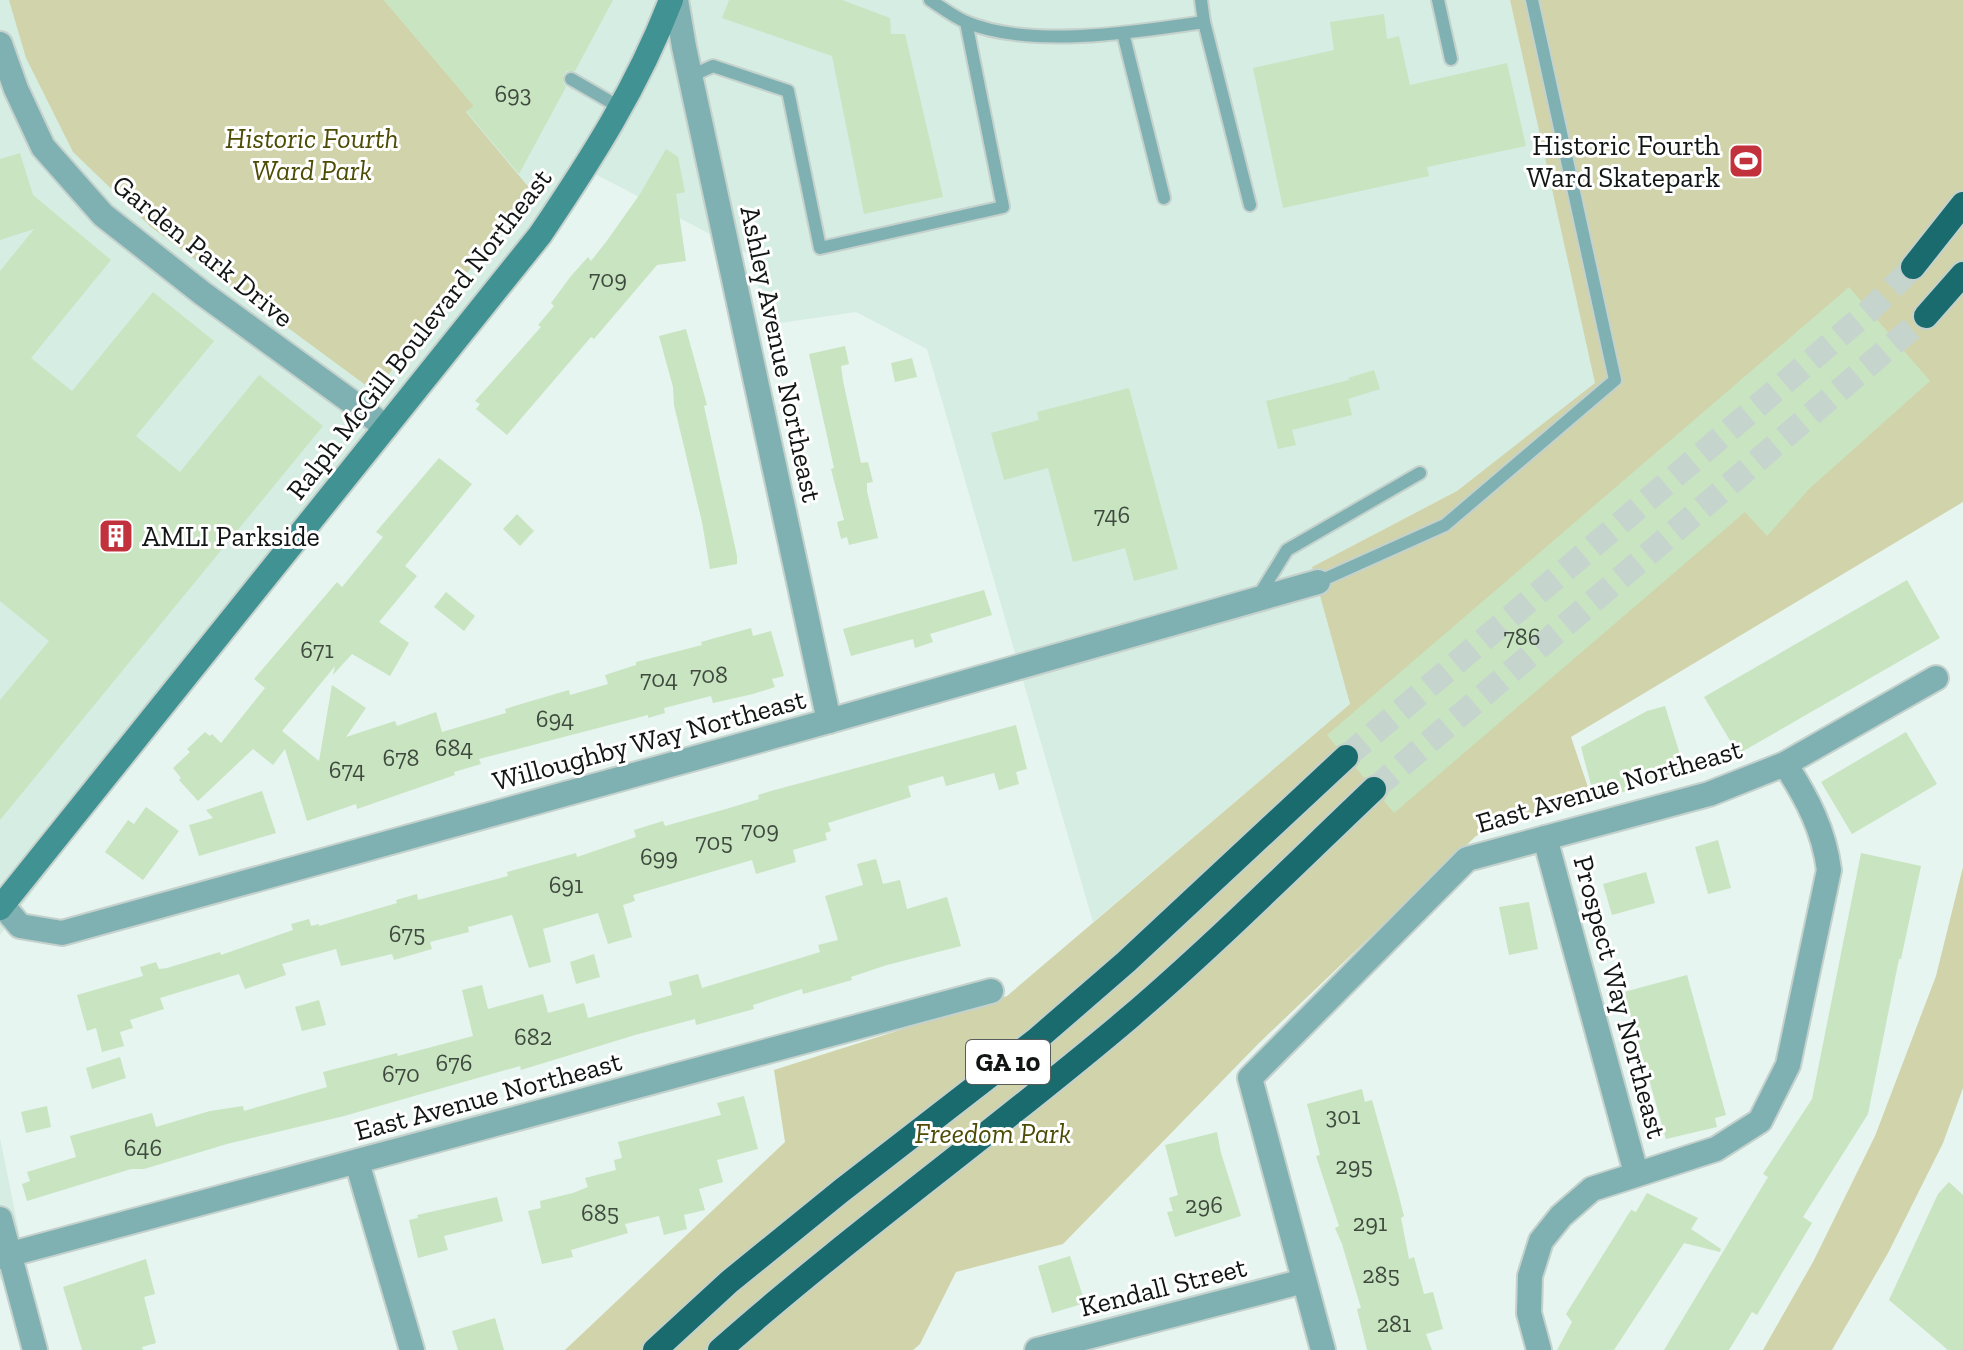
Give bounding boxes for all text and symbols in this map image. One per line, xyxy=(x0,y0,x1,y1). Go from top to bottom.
house number: 693 xyxy=(494,79,532,108)
park label: Historic Fourth Ward Park xyxy=(225,122,399,187)
place label: Historic Fourth Ward Skatepark xyxy=(1526,129,1720,194)
sports icon: Historic Fourth Ward Skatepark xyxy=(1727,142,1765,180)
street label: Ralph McGill Boulevard Northeast xyxy=(280,162,559,506)
street label: Garden Park Drive xyxy=(106,168,300,334)
street label: Ashley Avenue Northeast xyxy=(733,203,829,506)
house number: 709 xyxy=(589,264,627,293)
house number: 746 xyxy=(1094,500,1130,529)
building icon: AMLI Parkside xyxy=(97,517,135,555)
place label: AMLI Parkside xyxy=(142,520,320,553)
house number: 786 xyxy=(1504,622,1540,651)
house number: 671 xyxy=(300,635,334,664)
house number: 708 xyxy=(690,660,728,689)
house number: 704 xyxy=(640,664,678,693)
street label: Willoughby Way Northeast xyxy=(489,682,810,798)
house number: 694 xyxy=(536,704,574,733)
street label: East Avenue Northeast xyxy=(1472,732,1746,840)
house number: 684 xyxy=(435,733,473,762)
house number: 678 xyxy=(383,743,419,772)
house number: 674 xyxy=(329,755,365,784)
house number: 709 xyxy=(741,815,779,844)
house number: 705 xyxy=(695,827,733,856)
house number: 699 xyxy=(640,842,678,871)
street label: Prospect Way Northeast xyxy=(1566,852,1674,1143)
house number: 691 xyxy=(549,870,583,899)
house number: 675 xyxy=(389,919,425,948)
house number: 682 xyxy=(514,1022,552,1051)
road number: GA 10 xyxy=(966,1040,1050,1084)
street label: East Avenue Northeast xyxy=(351,1044,626,1147)
house number: 676 xyxy=(436,1048,472,1077)
house number: 670 xyxy=(382,1059,420,1088)
house number: 301 xyxy=(1326,1101,1360,1130)
park label: Freedom Park xyxy=(915,1117,1071,1150)
house number: 646 xyxy=(124,1133,162,1162)
house number: 295 xyxy=(1335,1151,1373,1180)
house number: 296 xyxy=(1185,1190,1223,1219)
house number: 685 xyxy=(581,1198,619,1227)
house number: 291 xyxy=(1353,1208,1387,1237)
street label: Kendall Street xyxy=(1076,1250,1250,1324)
house number: 285 xyxy=(1362,1260,1400,1289)
house number: 281 xyxy=(1377,1309,1411,1338)

